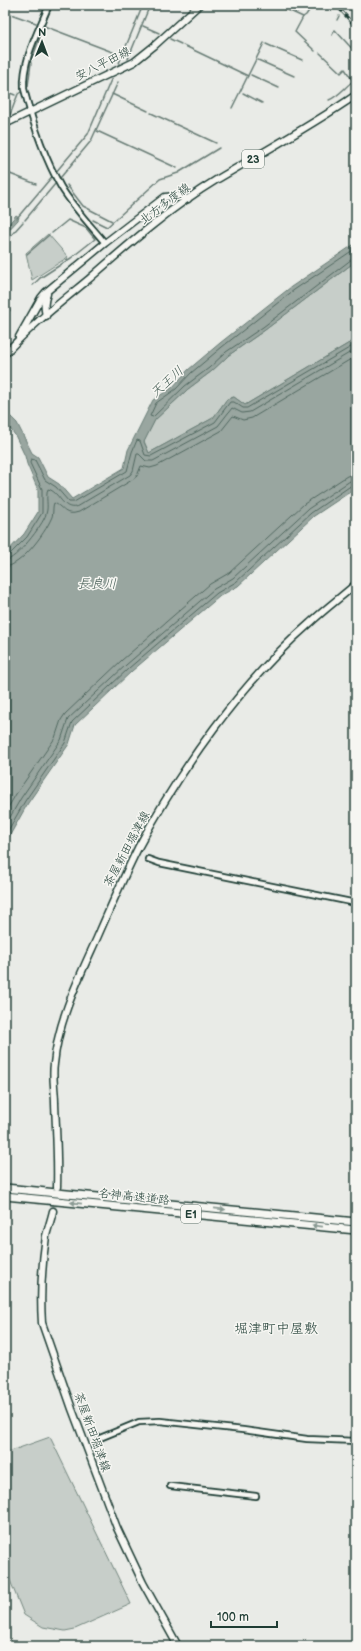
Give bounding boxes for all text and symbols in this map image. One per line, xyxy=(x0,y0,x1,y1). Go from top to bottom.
north arrow xyxy=(22,22,62,62)
text: N xyxy=(38,26,46,39)
street label: 安八平田線 xyxy=(73,44,133,84)
road number: 23 xyxy=(242,150,264,168)
street label: 北方多度線 xyxy=(137,180,193,228)
water label: 天王川 xyxy=(147,363,187,401)
water label: 長良川 xyxy=(77,576,117,592)
street label: 茶屋新田堀津線 xyxy=(101,808,153,890)
street label: 名神高速道路 xyxy=(97,1186,171,1208)
one-way arrow xyxy=(70,1199,82,1206)
road number: E1 xyxy=(181,1205,201,1223)
one-way arrow xyxy=(214,1205,226,1212)
one-way arrow xyxy=(311,1223,323,1230)
district label: 堀津町中屋敷 xyxy=(234,1320,318,1337)
street label: 茶屋新田堀津線 xyxy=(71,1390,113,1474)
scale bar xyxy=(211,1603,277,1629)
text: 100 m xyxy=(217,1610,249,1625)

